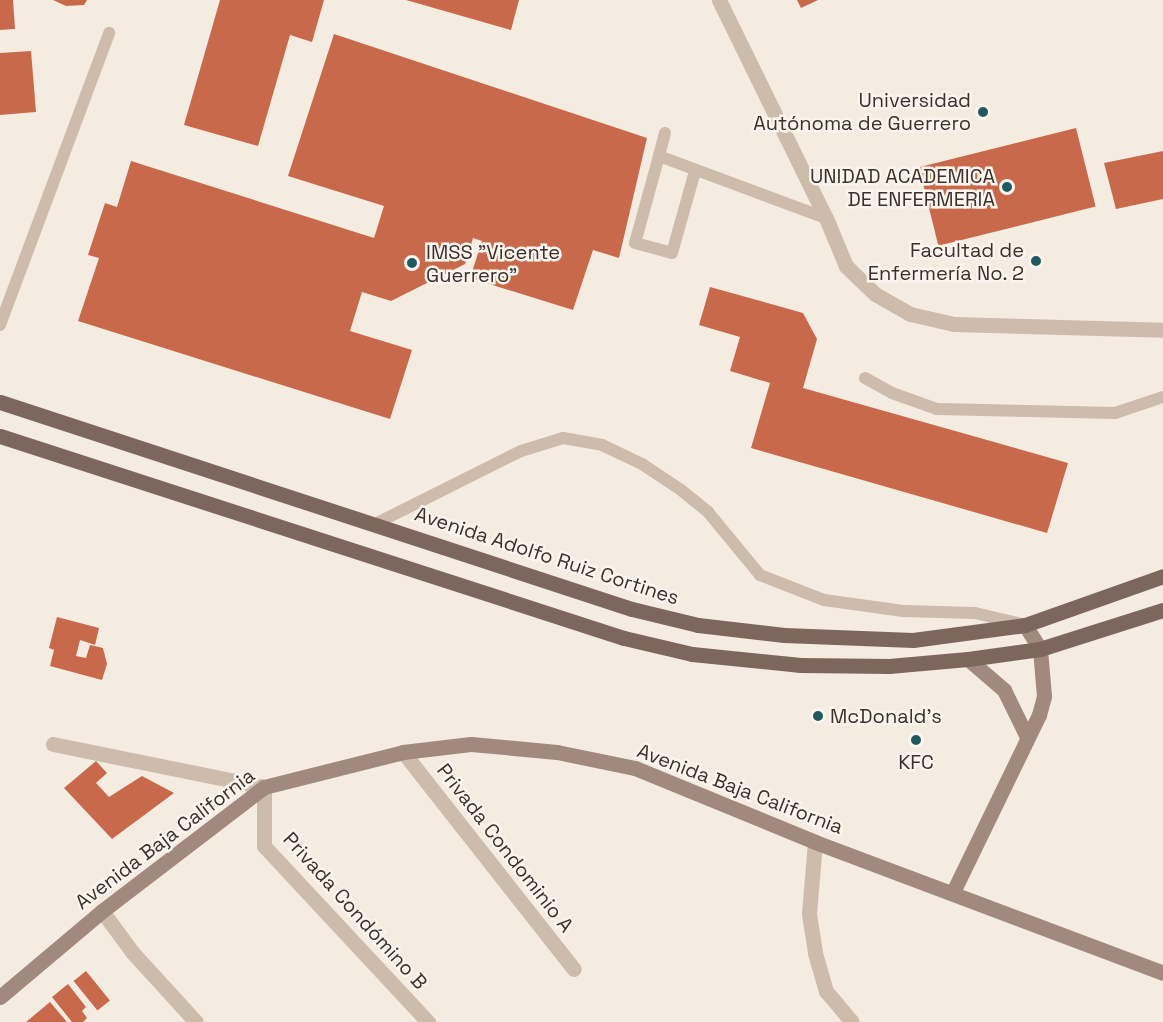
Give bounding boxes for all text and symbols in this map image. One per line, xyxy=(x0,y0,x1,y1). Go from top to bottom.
place label: Universidad Autónoma de Guerrero xyxy=(753,88,971,135)
marker: Universidad Autónoma de Guerrero xyxy=(976,105,990,119)
place label: UNIDAD ACADEMICA DE ENFERMERIA xyxy=(810,164,995,211)
marker: UNIDAD ACADEMICA DE ENFERMERIA xyxy=(1000,180,1014,194)
place label: Facultad de Enfermería No. 2 xyxy=(867,238,1024,285)
place label: IMSS "Vicente Guerrero" xyxy=(426,240,560,287)
marker: IMSS "Vicente Guerrero" xyxy=(403,254,421,272)
marker: Facultad de Enfermería No. 2 xyxy=(1029,254,1043,268)
street label: Avenida Adolfo Ruiz Cortines xyxy=(412,502,682,610)
place label: McDonald's xyxy=(830,704,942,728)
marker: McDonald's xyxy=(811,709,825,723)
marker: KFC xyxy=(909,733,923,747)
street label: Avenida Baja California xyxy=(634,739,846,839)
place label: KFC xyxy=(898,750,934,774)
street label: Privada Condominio A xyxy=(432,759,578,937)
street label: Avenida Baja California xyxy=(71,764,259,914)
street label: Privada Condómino B xyxy=(278,827,432,995)

